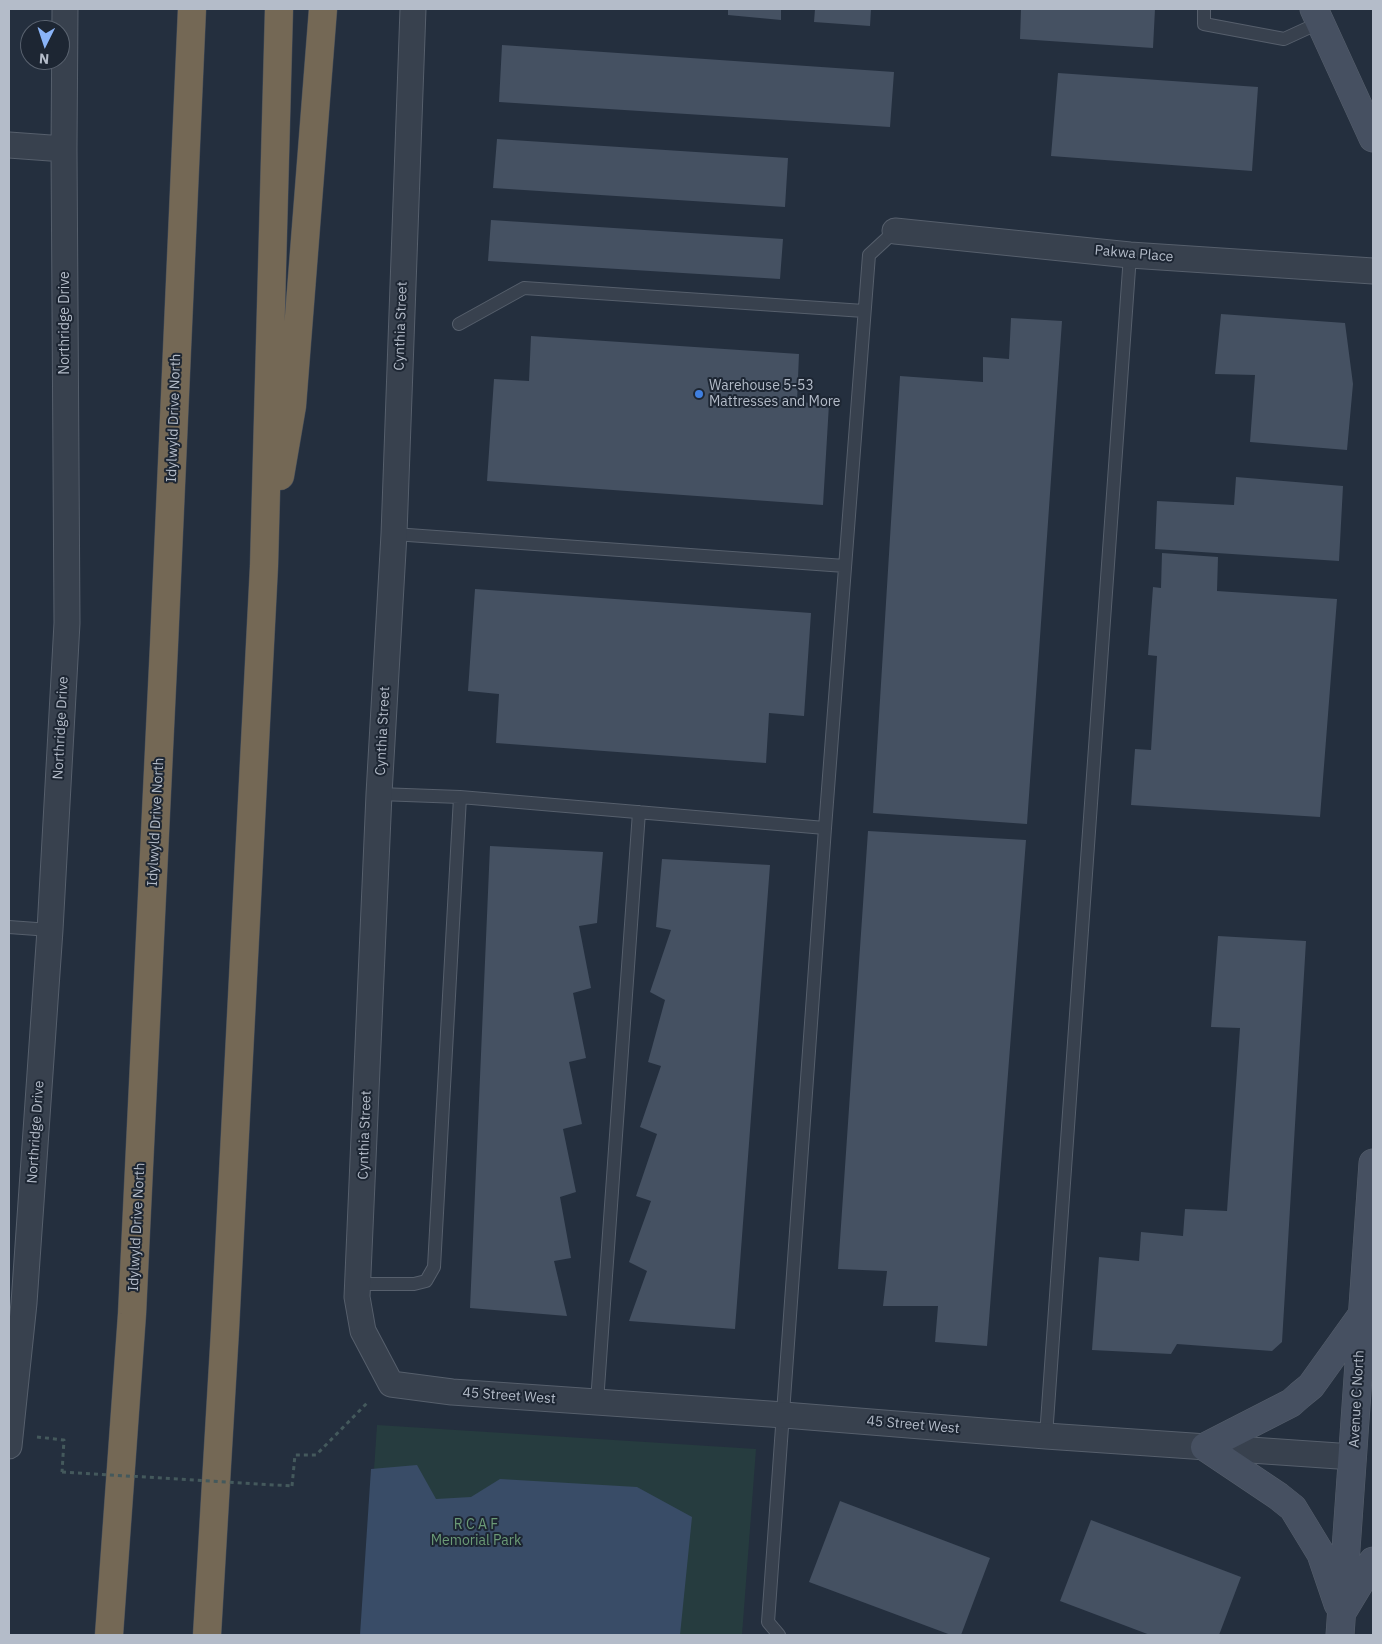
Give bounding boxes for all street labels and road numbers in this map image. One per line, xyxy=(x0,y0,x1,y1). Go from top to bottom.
street label: Pakwa Place xyxy=(1094,242,1174,266)
street label: Northridge Drive xyxy=(57,271,73,375)
street label: Cynthia Street xyxy=(391,281,411,371)
street label: Idylwyld Drive North xyxy=(163,353,185,483)
street label: Northridge Drive xyxy=(50,676,72,780)
street label: Cynthia Street xyxy=(372,686,394,776)
street label: Idylwyld Drive North xyxy=(144,757,168,887)
street label: Northridge Drive xyxy=(24,1080,48,1184)
street label: Cynthia Street xyxy=(355,1090,375,1180)
street label: Idylwyld Drive North xyxy=(125,1162,149,1292)
street label: Avenue C North xyxy=(1346,1350,1368,1448)
street label: 45 Street West xyxy=(462,1384,556,1408)
street label: 45 Street West xyxy=(866,1413,960,1437)

